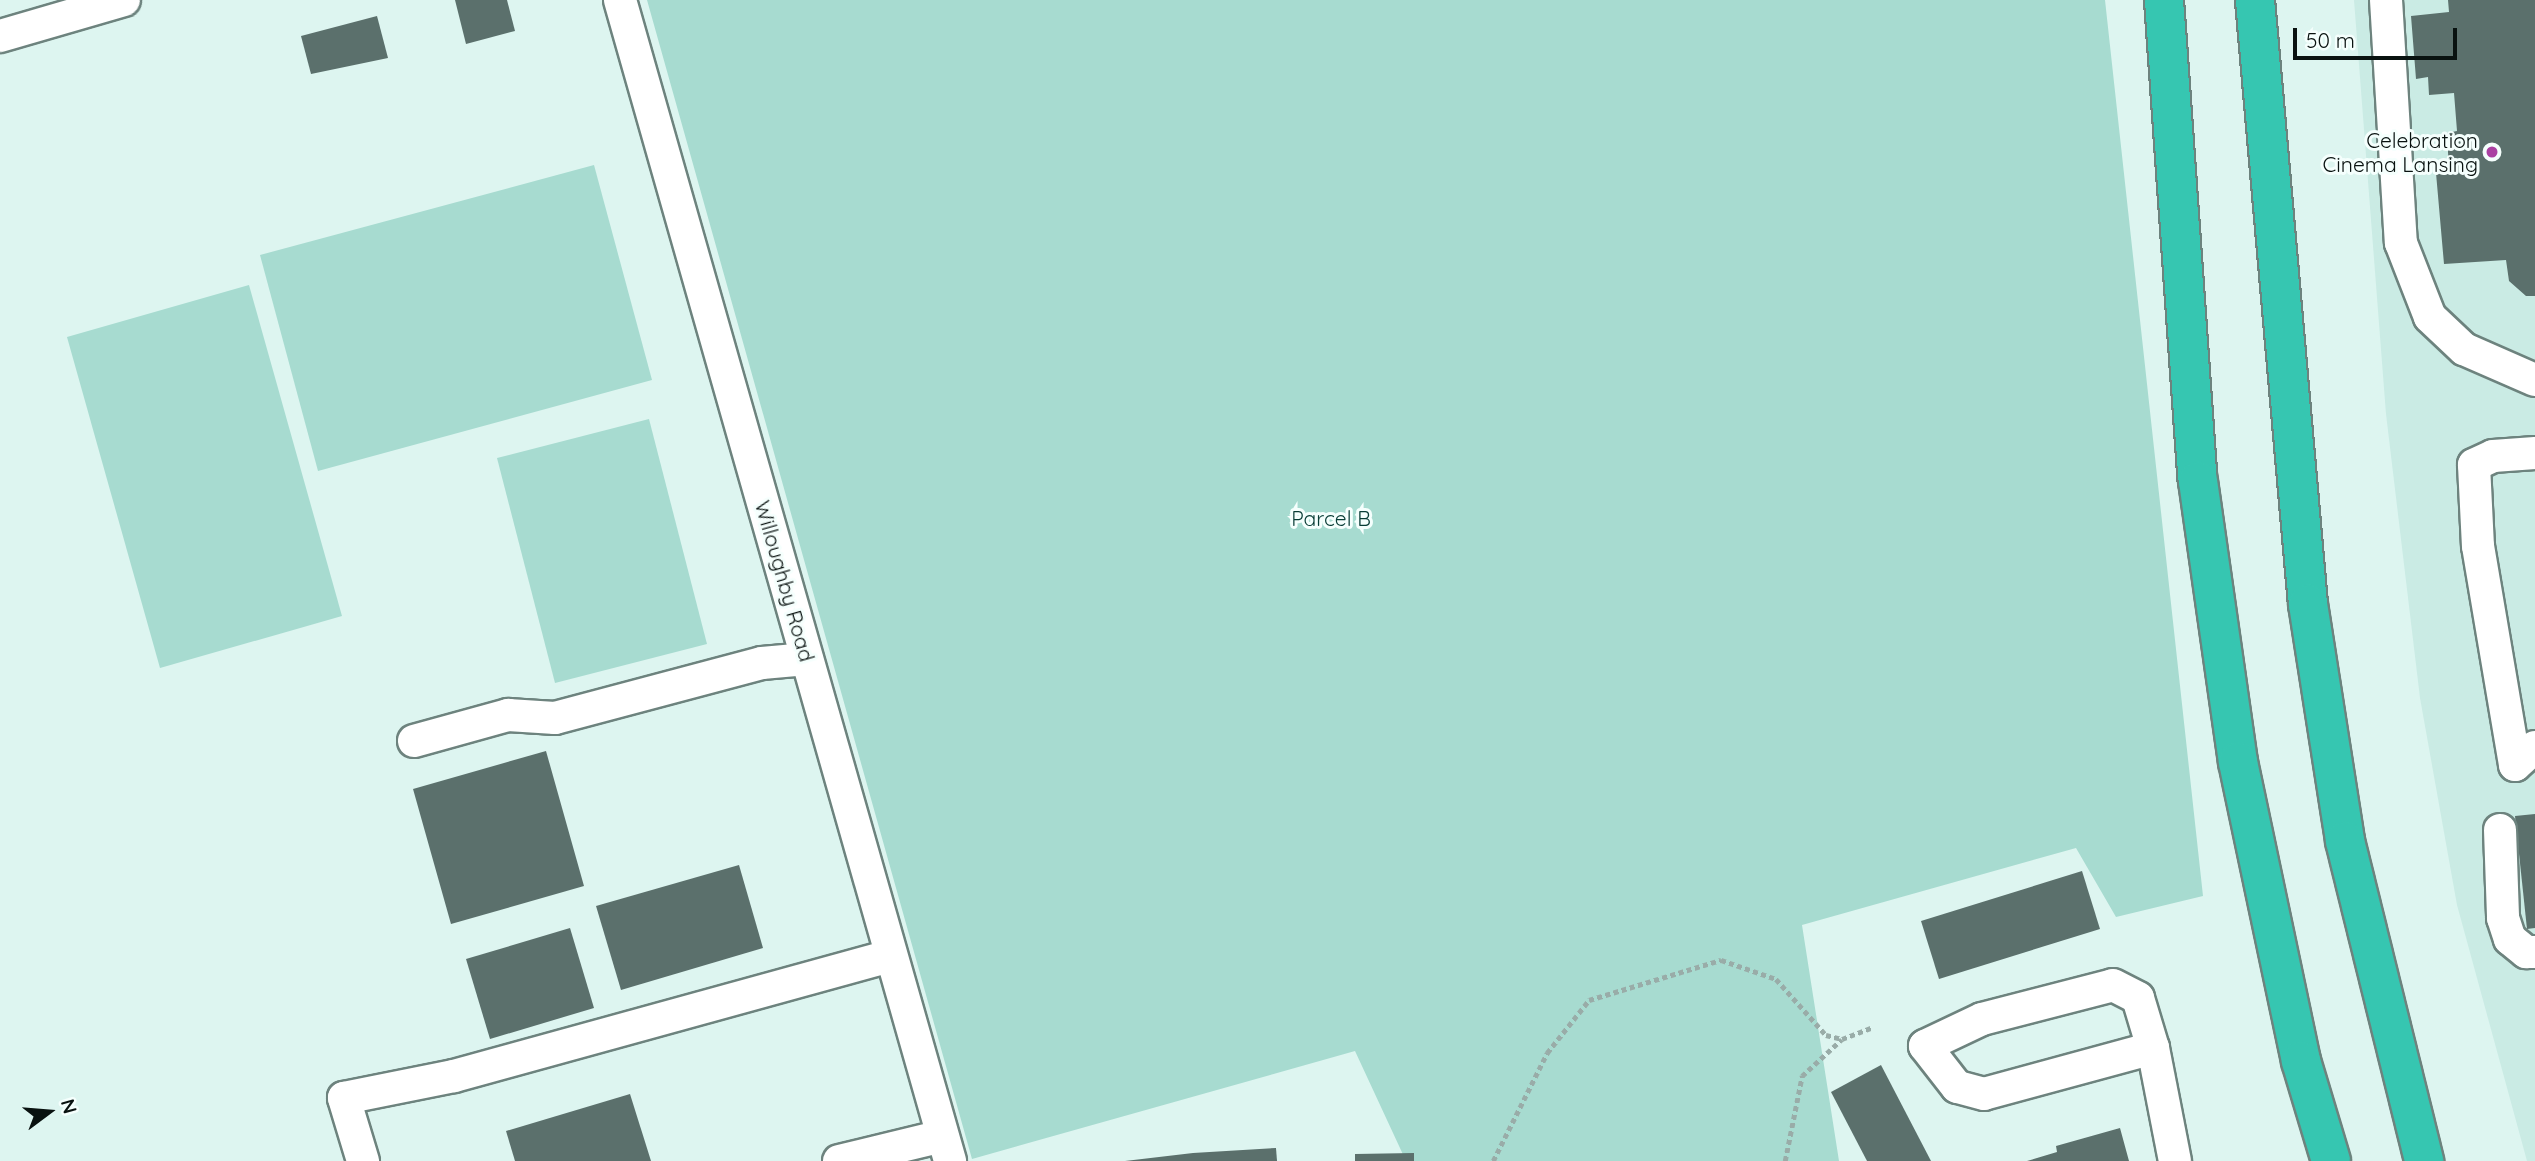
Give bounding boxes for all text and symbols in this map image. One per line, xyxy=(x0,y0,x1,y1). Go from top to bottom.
scale bar xyxy=(2297,14,2462,58)
text: 50 m xyxy=(2306,27,2355,53)
place label: Celebration Cinema Lansing xyxy=(2323,127,2478,177)
marker: Celebration Cinema Lansing xyxy=(2484,144,2500,160)
street label: Willoughby Road xyxy=(750,498,820,664)
park label: Parcel B xyxy=(1291,505,1371,531)
north arrow xyxy=(14,1077,84,1147)
text: N xyxy=(56,1096,83,1116)

